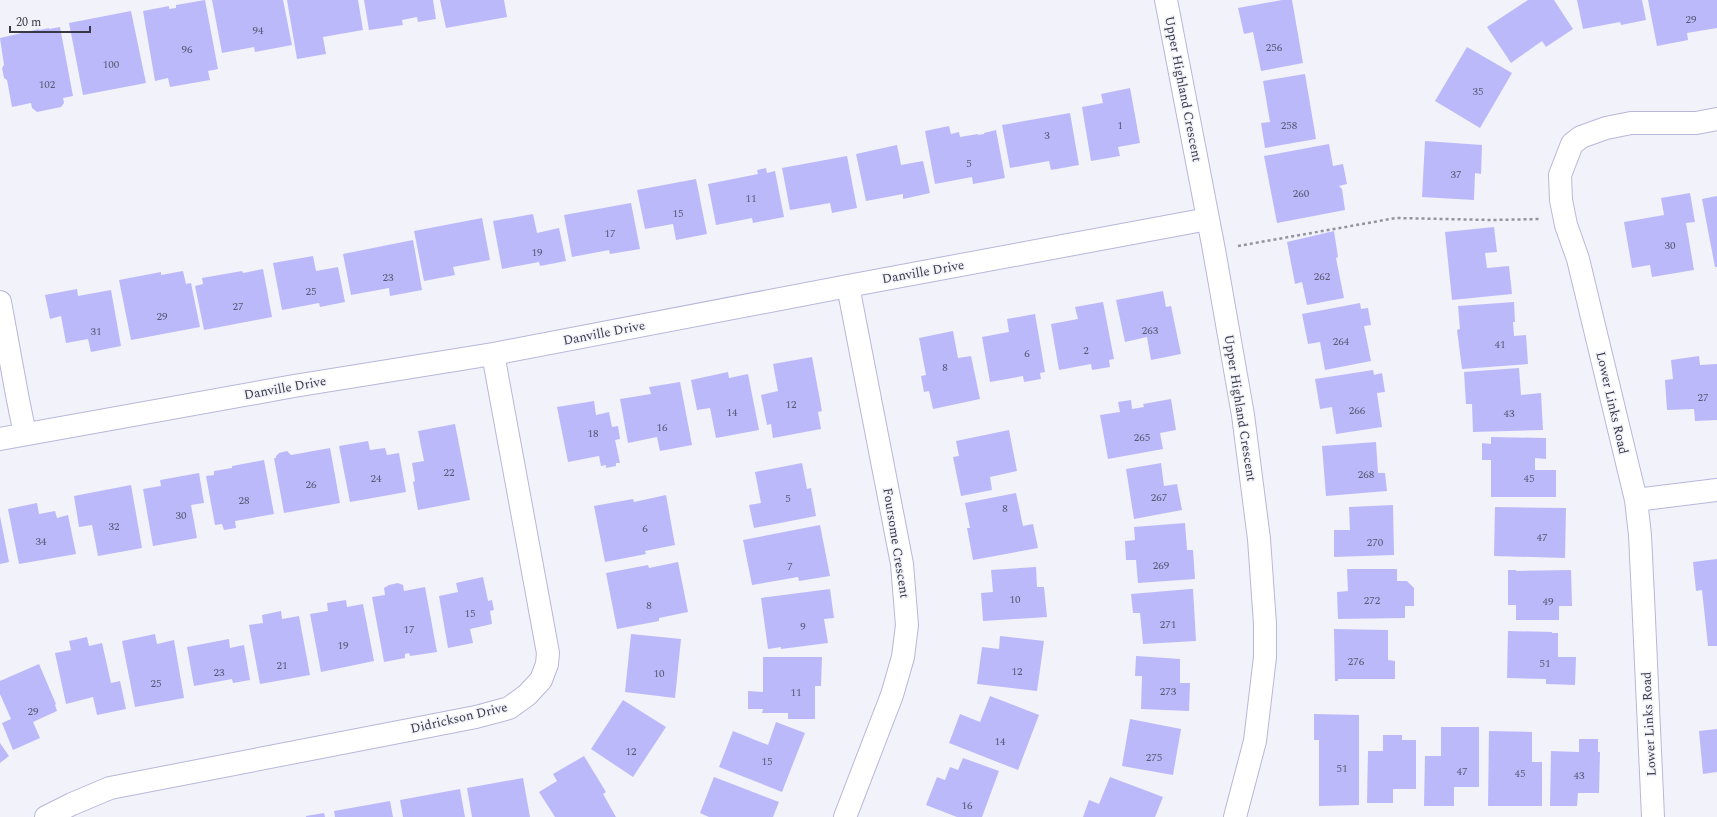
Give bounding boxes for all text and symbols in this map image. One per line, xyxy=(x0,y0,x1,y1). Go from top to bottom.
scale bar xyxy=(10,8,90,34)
house number: 29 xyxy=(1686,11,1697,28)
text: 20 m xyxy=(16,13,41,32)
street label: Upper Highland Crescent xyxy=(1159,14,1207,164)
house number: 94 xyxy=(253,22,264,39)
house number: 256 xyxy=(1266,39,1283,56)
house number: 96 xyxy=(182,41,193,58)
house number: 100 xyxy=(103,56,120,73)
house number: 102 xyxy=(39,76,56,93)
house number: 35 xyxy=(1473,83,1484,100)
house number: 1 xyxy=(1117,117,1123,134)
house number: 258 xyxy=(1281,117,1298,134)
house number: 3 xyxy=(1044,127,1050,144)
house number: 5 xyxy=(966,155,972,172)
house number: 37 xyxy=(1451,166,1462,183)
house number: 260 xyxy=(1293,185,1310,202)
house number: 11 xyxy=(746,190,757,207)
house number: 15 xyxy=(673,205,684,222)
house number: 17 xyxy=(605,225,616,242)
house number: 30 xyxy=(1665,237,1676,254)
house number: 19 xyxy=(532,244,543,261)
street label: Danville Drive xyxy=(880,255,966,289)
house number: 262 xyxy=(1314,268,1331,285)
house number: 23 xyxy=(383,269,394,286)
house number: 25 xyxy=(306,283,317,300)
house number: 27 xyxy=(233,298,244,315)
house number: 29 xyxy=(157,308,168,325)
street label: Danville Drive xyxy=(561,315,647,351)
house number: 263 xyxy=(1142,322,1159,339)
house number: 31 xyxy=(91,323,102,340)
street label: Upper Highland Crescent xyxy=(1219,333,1262,483)
house number: 264 xyxy=(1333,333,1350,350)
house number: 41 xyxy=(1495,336,1506,353)
house number: 2 xyxy=(1083,342,1089,359)
house number: 6 xyxy=(1024,345,1030,362)
street label: Lower Links Road xyxy=(1590,350,1634,456)
house number: 8 xyxy=(942,359,948,376)
street label: Danville Drive xyxy=(242,371,328,405)
house number: 27 xyxy=(1698,389,1709,406)
house number: 12 xyxy=(786,396,797,413)
house number: 266 xyxy=(1349,402,1366,419)
house number: 14 xyxy=(727,404,738,421)
house number: 43 xyxy=(1504,405,1515,422)
house number: 16 xyxy=(657,419,668,436)
house number: 18 xyxy=(588,425,599,442)
house number: 265 xyxy=(1134,429,1150,446)
house number: 22 xyxy=(444,464,455,481)
house number: 268 xyxy=(1358,466,1375,483)
house number: 24 xyxy=(371,470,382,487)
house number: 45 xyxy=(1524,470,1535,487)
house number: 26 xyxy=(306,476,317,493)
street label: Foursome Crescent xyxy=(877,486,915,600)
house number: 267 xyxy=(1151,489,1168,506)
house number: 5 xyxy=(785,490,791,507)
house number: 28 xyxy=(239,492,250,509)
house number: 8 xyxy=(1002,500,1008,517)
house number: 30 xyxy=(176,507,187,524)
house number: 32 xyxy=(109,518,120,535)
house number: 6 xyxy=(642,520,648,537)
house number: 47 xyxy=(1537,529,1548,546)
house number: 34 xyxy=(36,533,47,550)
house number: 270 xyxy=(1367,534,1384,551)
house number: 269 xyxy=(1153,557,1170,574)
house number: 7 xyxy=(787,558,793,575)
house number: 10 xyxy=(1010,591,1021,608)
house number: 272 xyxy=(1364,592,1381,609)
house number: 49 xyxy=(1543,593,1554,610)
house number: 8 xyxy=(646,597,652,614)
house number: 15 xyxy=(465,605,476,622)
house number: 271 xyxy=(1160,616,1176,633)
house number: 9 xyxy=(800,618,806,635)
house number: 17 xyxy=(404,621,415,638)
house number: 19 xyxy=(338,637,349,654)
house number: 276 xyxy=(1348,653,1365,670)
house number: 51 xyxy=(1540,655,1551,672)
house number: 21 xyxy=(277,657,288,674)
house number: 12 xyxy=(1012,663,1023,680)
house number: 23 xyxy=(214,664,225,681)
house number: 10 xyxy=(654,665,665,682)
street label: Lower Links Road xyxy=(1636,671,1662,777)
house number: 25 xyxy=(151,675,162,692)
house number: 273 xyxy=(1160,683,1177,700)
house number: 11 xyxy=(791,684,802,701)
street label: Didrickson Drive xyxy=(408,697,510,739)
house number: 29 xyxy=(28,703,39,720)
house number: 14 xyxy=(995,733,1006,750)
house number: 12 xyxy=(626,743,637,760)
house number: 275 xyxy=(1146,749,1162,766)
house number: 15 xyxy=(762,753,773,770)
house number: 51 xyxy=(1337,760,1348,777)
house number: 47 xyxy=(1457,763,1468,780)
house number: 45 xyxy=(1515,765,1526,782)
house number: 43 xyxy=(1574,767,1585,784)
house number: 16 xyxy=(962,797,973,814)

